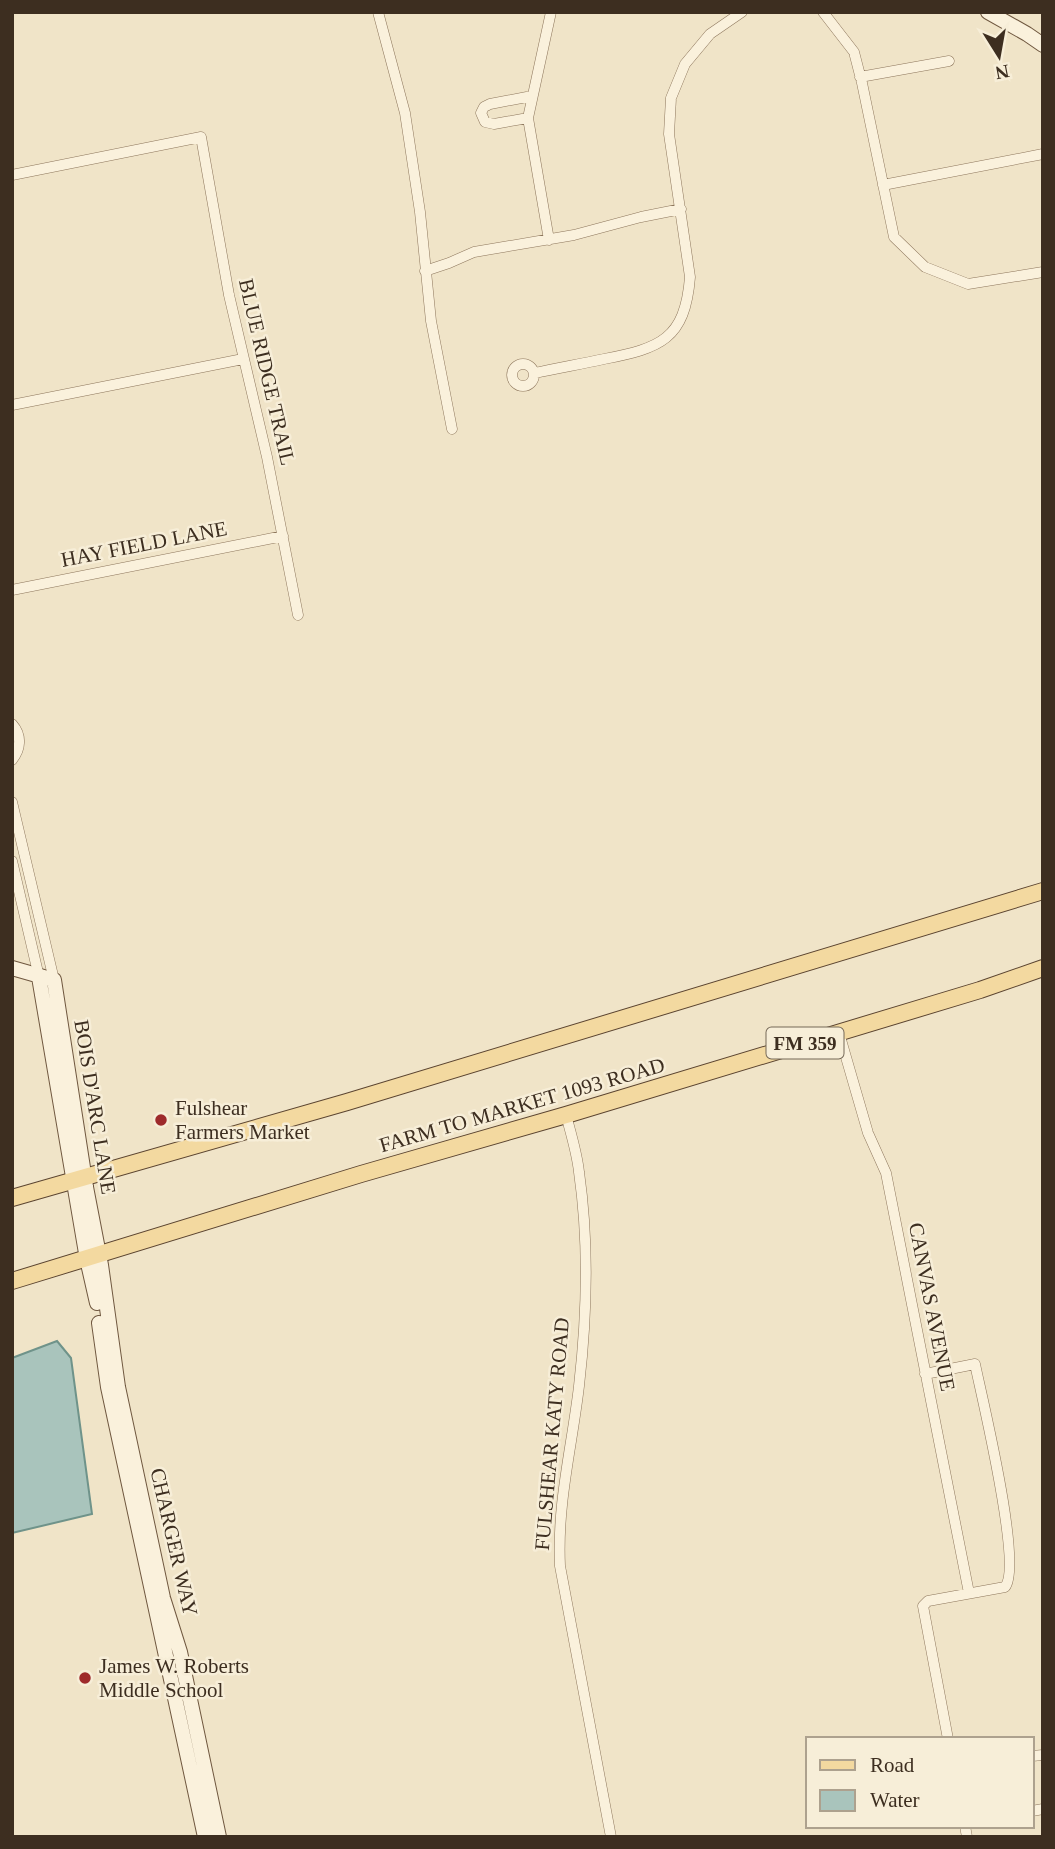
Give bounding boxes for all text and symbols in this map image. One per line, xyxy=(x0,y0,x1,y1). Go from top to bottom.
north arrow xyxy=(964,21,1034,91)
text: N xyxy=(993,61,1011,84)
street label: BLUE RIDGE TRAIL xyxy=(234,276,300,468)
street label: HAY FIELD LANE xyxy=(59,516,229,572)
street label: BOIS D'ARC LANE xyxy=(69,1018,121,1196)
road number: FM 359 xyxy=(766,1028,844,1058)
street label: FARM TO MARKET 1093 ROAD xyxy=(376,1053,668,1157)
place label: Fulshear Farmers Market xyxy=(175,1096,310,1144)
marker: Fulshear Farmers Market xyxy=(153,1112,169,1128)
street label: CANVAS AVENUE xyxy=(904,1221,960,1393)
street label: FULSHEAR KATY ROAD xyxy=(530,1317,574,1551)
street label: CHARGER WAY xyxy=(145,1466,203,1618)
place label: James W. Roberts Middle School xyxy=(99,1654,249,1702)
marker: James W. Roberts Middle School xyxy=(77,1670,93,1686)
legend xyxy=(806,1737,1034,1828)
text: Road xyxy=(870,1753,915,1777)
text: Water xyxy=(870,1788,920,1812)

